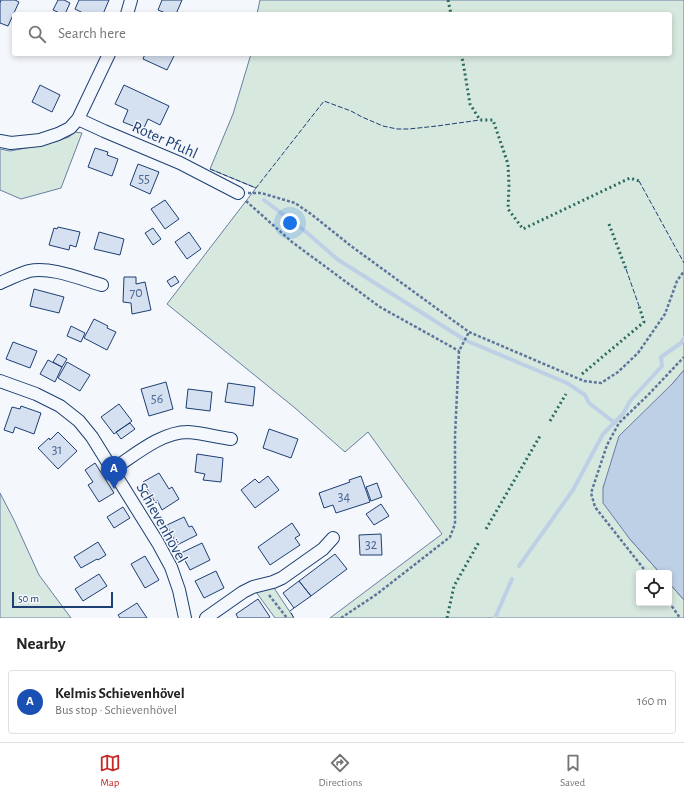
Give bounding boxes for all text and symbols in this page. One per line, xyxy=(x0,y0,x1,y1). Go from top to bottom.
search box xyxy=(12,12,672,56)
icon: search xyxy=(26,23,48,45)
text: Search here xyxy=(58,26,126,41)
street label: Roter Pfuhl xyxy=(130,118,200,162)
house number: 55 xyxy=(138,172,150,186)
your location xyxy=(280,213,300,233)
house number: 70 xyxy=(129,286,143,300)
house number: 56 xyxy=(151,392,163,406)
house number: 31 xyxy=(52,443,62,457)
pin: A xyxy=(101,456,127,489)
street label: Schievenhövel xyxy=(133,480,191,566)
house number: 34 xyxy=(338,490,351,504)
house number: 32 xyxy=(365,538,377,552)
map controls xyxy=(636,570,672,606)
button: locate xyxy=(636,570,672,606)
scale bar xyxy=(12,590,113,609)
text: 50 m xyxy=(18,593,39,604)
text: Nearby xyxy=(16,635,66,652)
text: Kelmis Schievenhövel xyxy=(55,686,185,701)
text: A xyxy=(26,695,34,708)
text: 160 m xyxy=(637,695,667,708)
text: Bus stop · Schievenhövel xyxy=(55,704,177,717)
tab: Map xyxy=(99,752,121,789)
tab: Directions xyxy=(318,752,362,789)
tab: Saved xyxy=(560,752,585,789)

